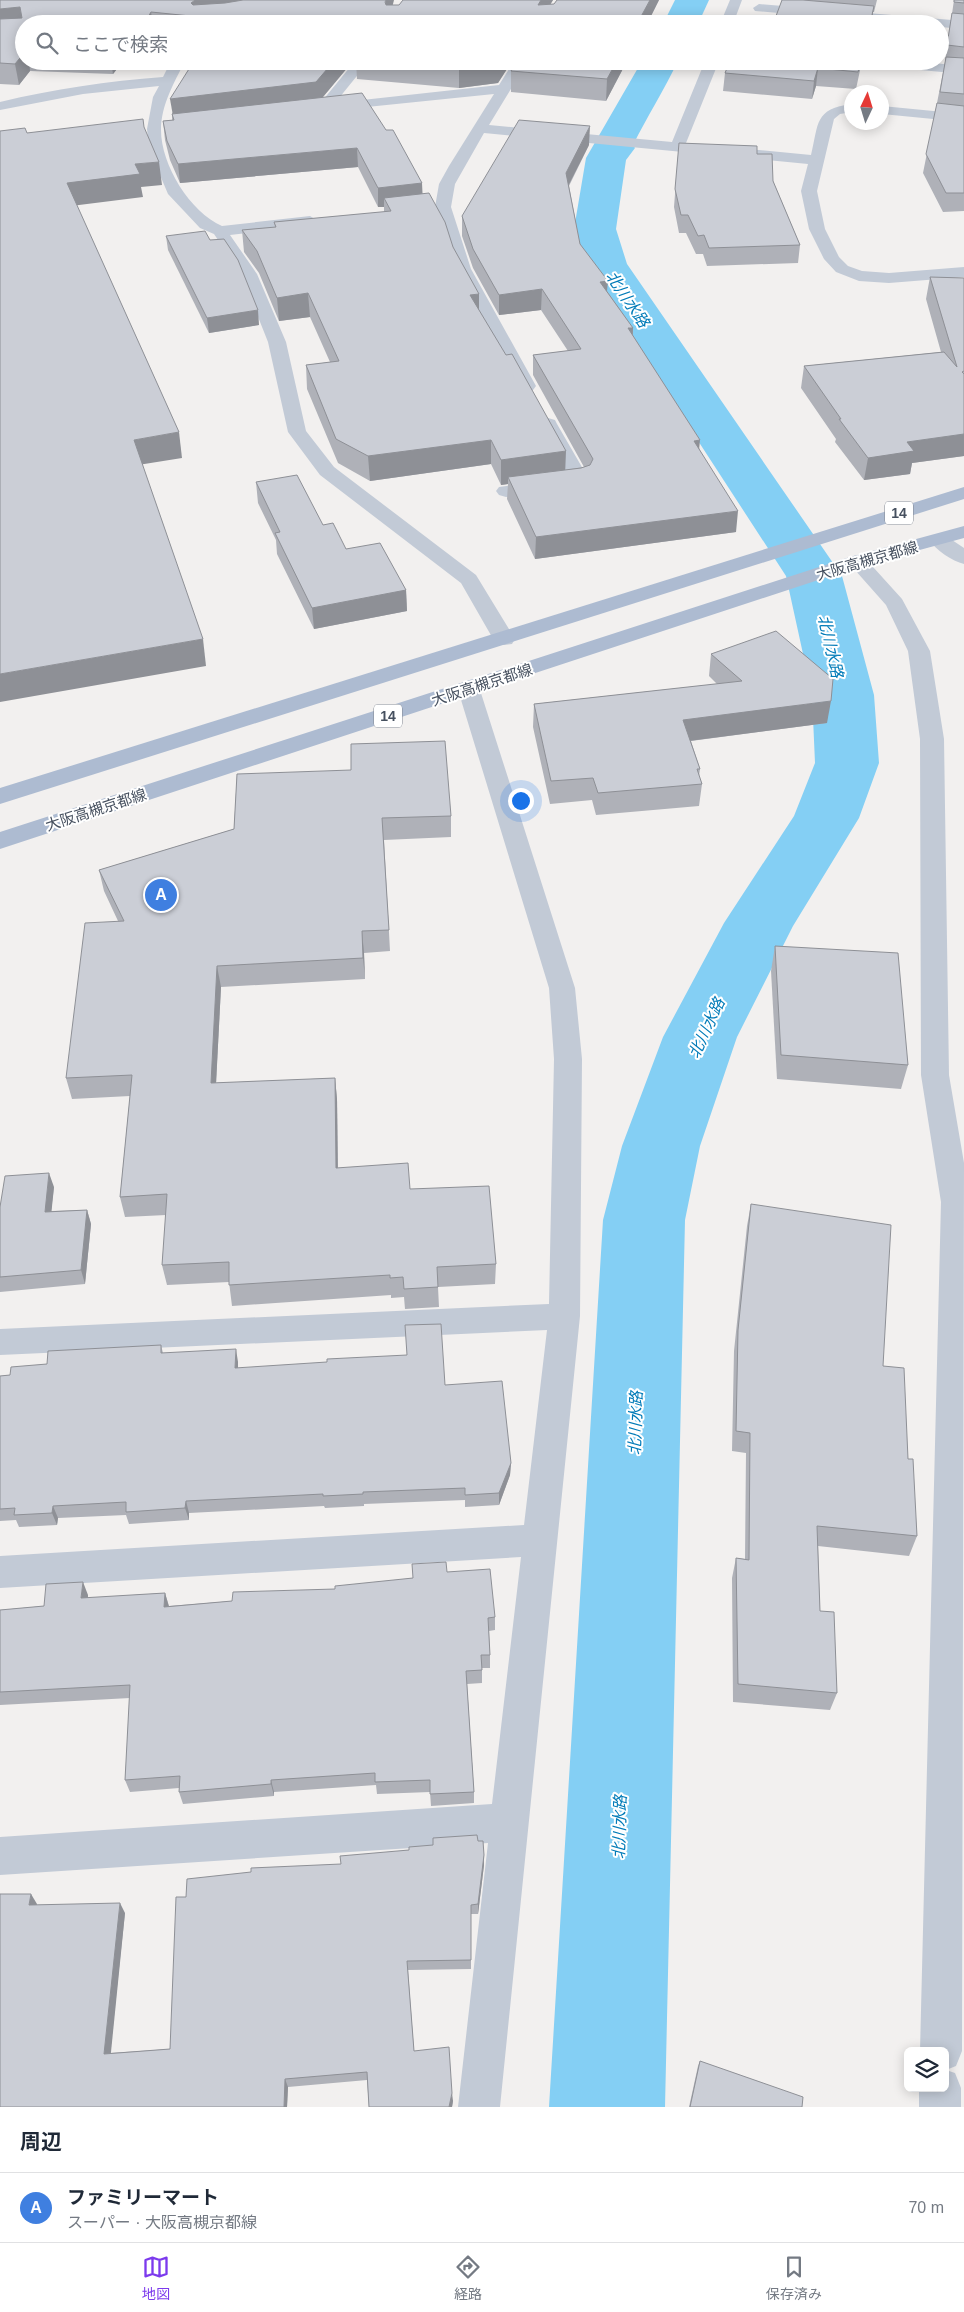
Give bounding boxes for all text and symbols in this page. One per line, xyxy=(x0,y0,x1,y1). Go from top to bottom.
search box xyxy=(15,15,949,70)
icon: search xyxy=(33,29,61,57)
text: ここで検索 xyxy=(73,34,168,55)
north arrow xyxy=(844,85,889,130)
water label: 北川水路 xyxy=(603,268,654,332)
road number: 14 xyxy=(885,502,913,524)
street label: 大阪高槻京都線 xyxy=(814,538,920,583)
water label: 北川水路 xyxy=(815,613,846,681)
street label: 大阪高槻京都線 xyxy=(429,660,534,709)
road number: 14 xyxy=(374,704,402,728)
street label: 大阪高槻京都線 xyxy=(43,785,148,834)
your location xyxy=(508,788,534,814)
pin: A xyxy=(145,876,177,914)
water label: 北川水路 xyxy=(685,994,729,1061)
water label: 北川水路 xyxy=(626,1389,645,1455)
water label: 北川水路 xyxy=(610,1793,629,1859)
map controls xyxy=(904,2047,949,2092)
button: layers xyxy=(904,2047,949,2092)
text: 周辺 xyxy=(20,2130,62,2153)
text: ファミリーマート xyxy=(67,2187,219,2208)
text: A xyxy=(30,2199,42,2216)
text: 70 m xyxy=(908,2199,944,2216)
text: スーパー · 大阪高槻京都線 xyxy=(67,2214,257,2231)
tab: 地図 xyxy=(142,2253,170,2303)
tab: 経路 xyxy=(454,2253,482,2303)
tab: 保存済み xyxy=(766,2253,822,2303)

